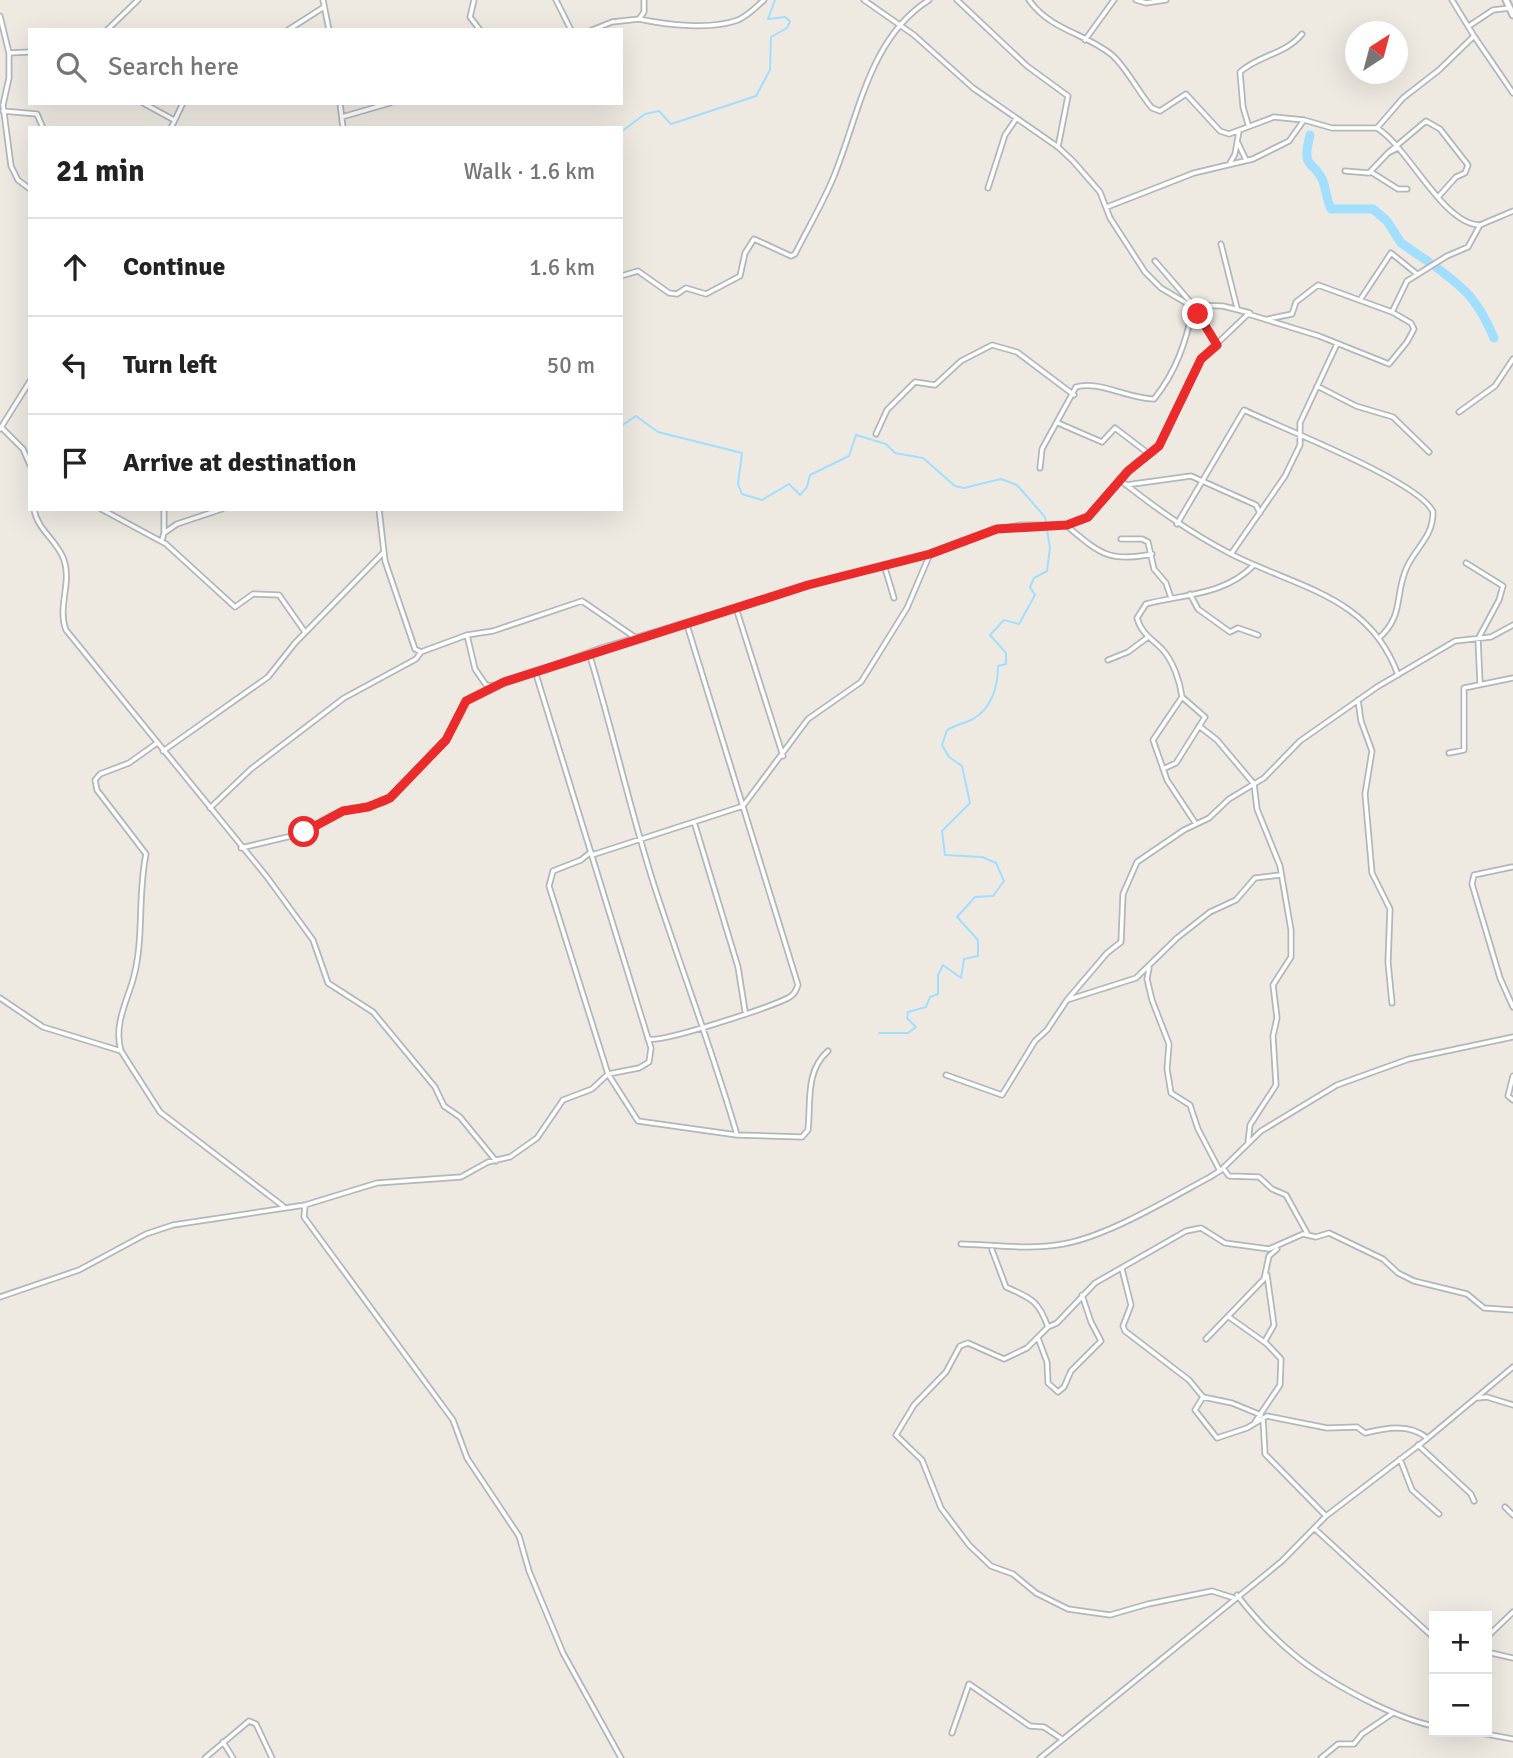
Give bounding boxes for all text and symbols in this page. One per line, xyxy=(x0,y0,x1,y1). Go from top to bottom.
north arrow xyxy=(1345,21,1408,84)
search box xyxy=(28,28,623,105)
icon: search xyxy=(52,48,90,86)
text: Search here xyxy=(108,51,239,83)
text: 21 min xyxy=(56,153,145,190)
text: Walk · 1.6 km xyxy=(463,157,595,186)
icon: ahead xyxy=(56,248,94,286)
text: Continue xyxy=(123,251,225,283)
text: 1.6 km xyxy=(529,253,595,282)
route end xyxy=(1182,298,1213,329)
icon: left xyxy=(56,346,94,384)
text: Turn left xyxy=(123,349,217,381)
text: 50 m xyxy=(547,351,595,380)
icon: arrive xyxy=(56,444,94,482)
text: Arrive at destination xyxy=(123,447,356,479)
route start xyxy=(288,816,319,847)
map controls xyxy=(1429,1611,1492,1737)
button: + xyxy=(1429,1611,1492,1674)
button: − xyxy=(1429,1674,1492,1737)

